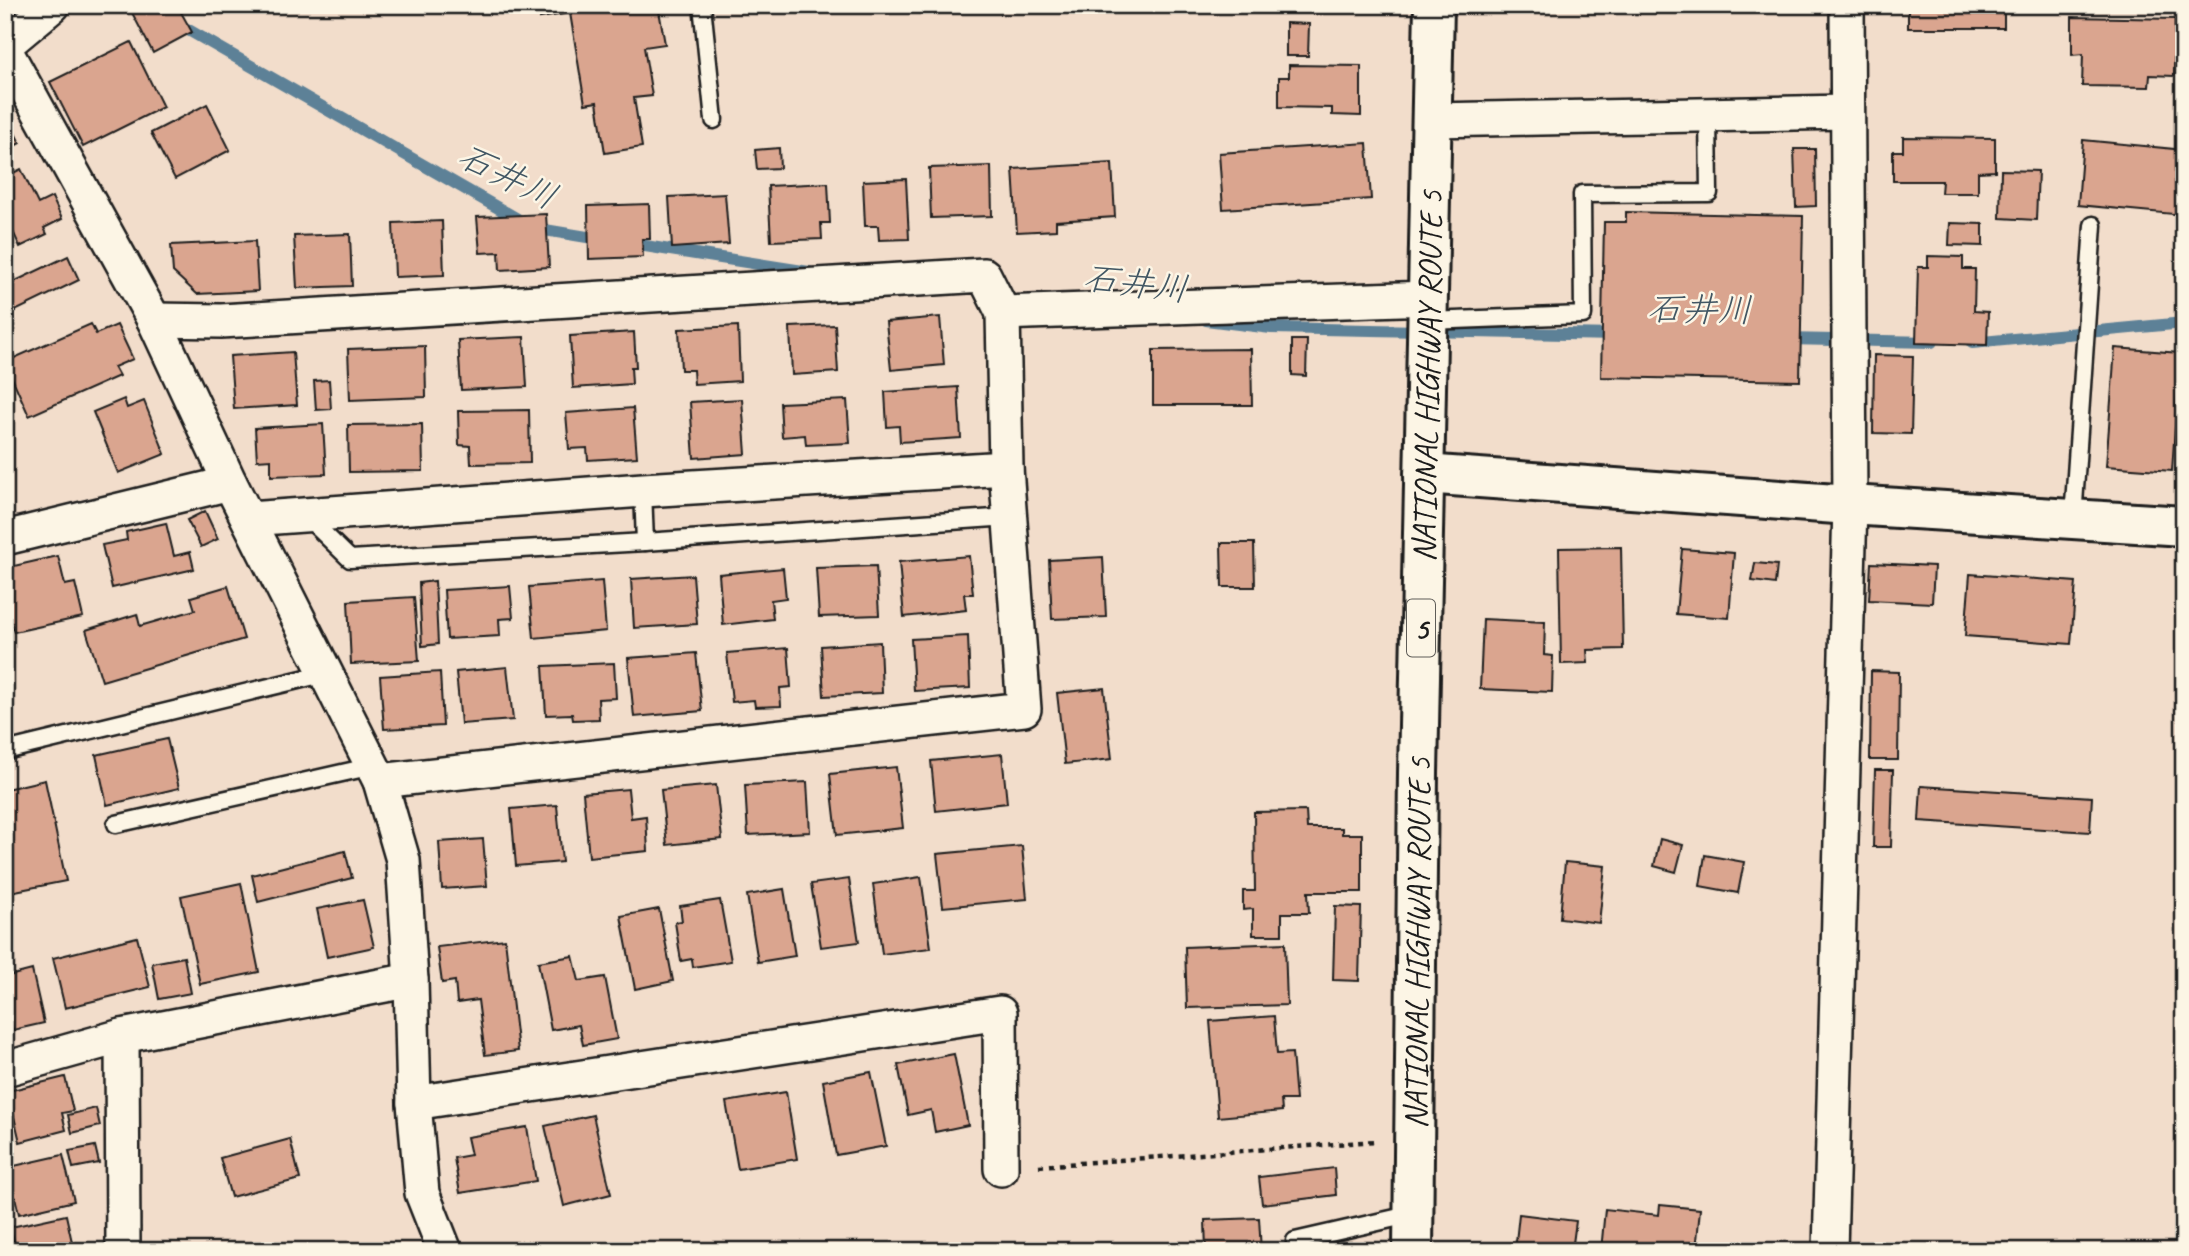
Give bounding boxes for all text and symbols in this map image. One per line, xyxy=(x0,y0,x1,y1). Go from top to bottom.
water label: 石井川 xyxy=(451,133,565,220)
street label: NATIONAL HIGHWAY ROUTE 5 xyxy=(1402,188,1452,562)
water label: 石井川 xyxy=(1081,255,1191,312)
water label: 石井川 xyxy=(1647,286,1753,333)
road number: 5 xyxy=(1407,600,1435,656)
street label: NATIONAL HIGHWAY ROUTE 5 xyxy=(1394,755,1440,1129)

